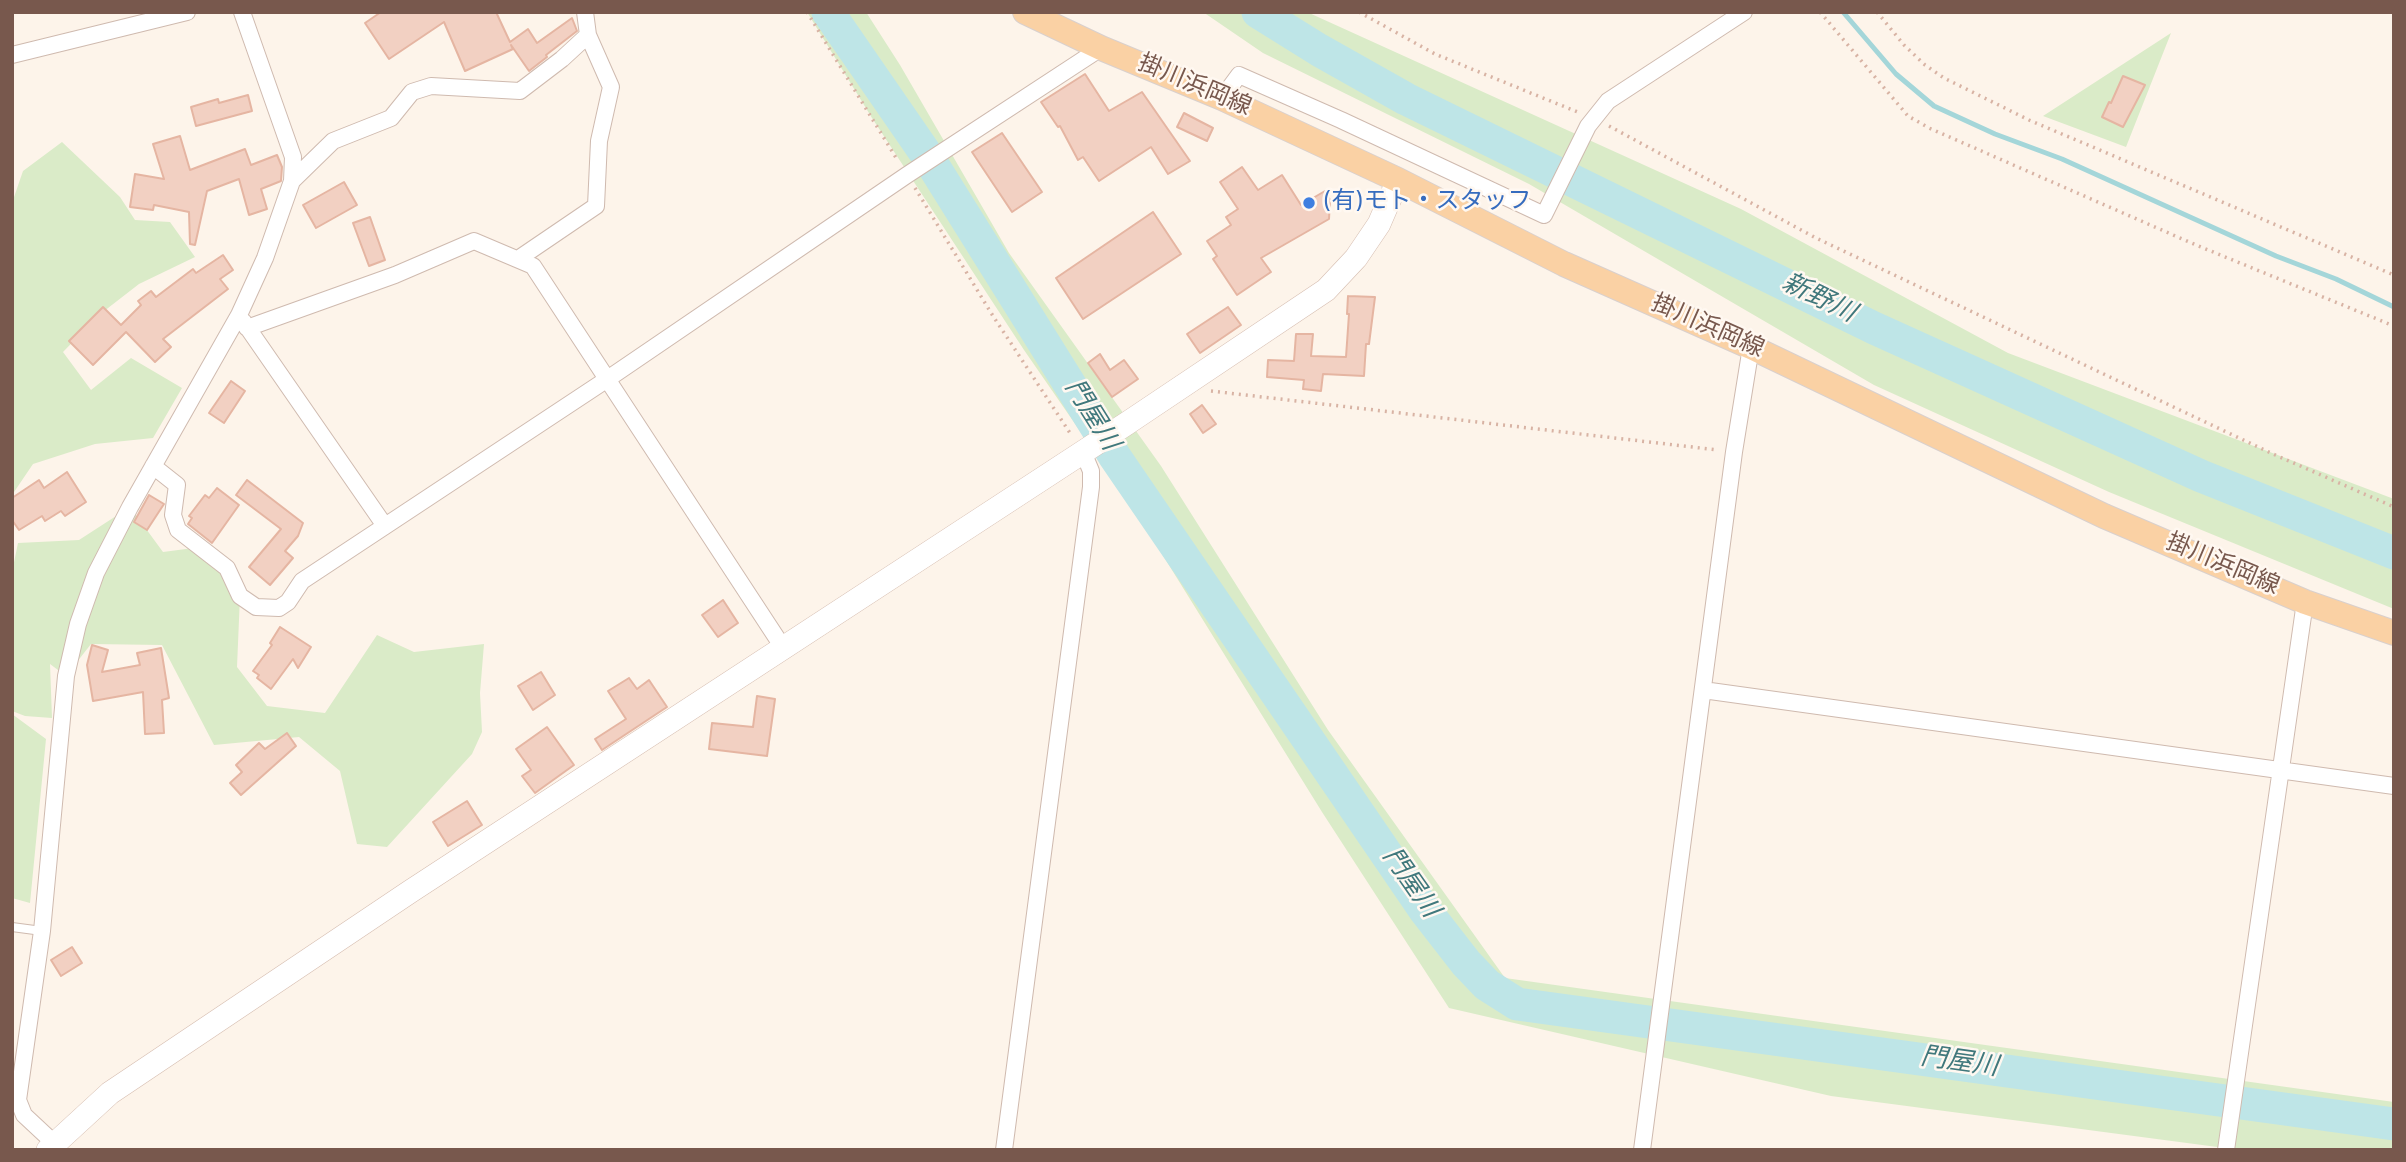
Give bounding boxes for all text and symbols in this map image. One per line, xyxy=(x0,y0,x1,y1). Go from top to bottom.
street label: 掛川浜岡線 xyxy=(1133,50,1255,124)
place label: (有)モト・スタッフ xyxy=(1323,189,1531,217)
marker: (有)モト・スタッフ xyxy=(1301,195,1317,211)
water label: 新野川 xyxy=(1776,269,1860,331)
street label: 掛川浜岡線 xyxy=(1646,290,1768,366)
water label: 門屋川 xyxy=(1056,375,1124,457)
street label: 掛川浜岡線 xyxy=(2161,529,2283,603)
water label: 門屋川 xyxy=(1374,843,1444,925)
water label: 門屋川 xyxy=(1918,1043,2000,1085)

